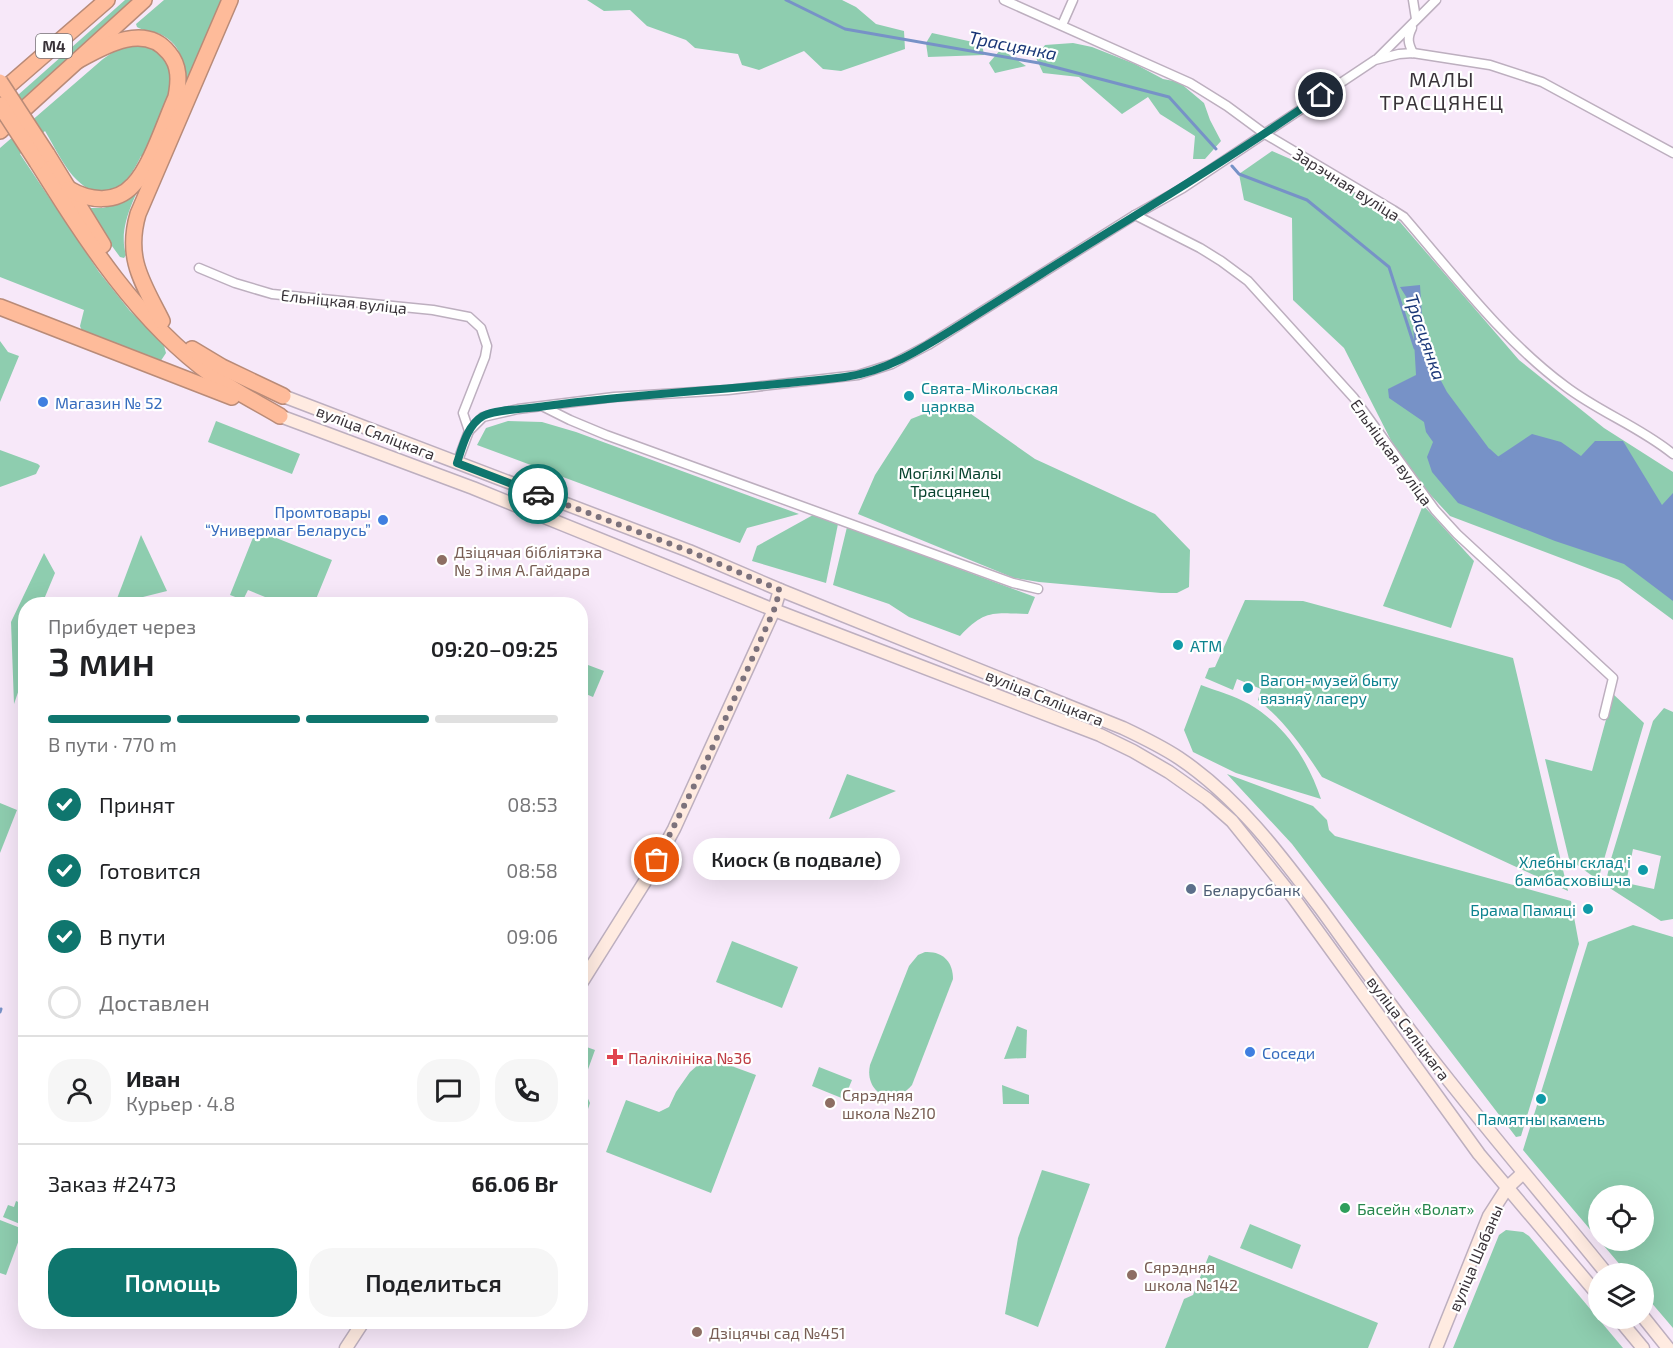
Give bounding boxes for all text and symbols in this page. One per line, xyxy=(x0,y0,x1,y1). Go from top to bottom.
water label: Трасцянка xyxy=(967,26,1059,64)
road number: М4 xyxy=(36,34,72,58)
district label: МАЛЫ ТРАСЦЯНЕЦ xyxy=(1379,67,1505,114)
pin xyxy=(1295,69,1346,120)
icon: home xyxy=(1304,78,1337,111)
street label: Зарэчная вуліца xyxy=(1290,144,1404,225)
street label: Ельніцкая вуліца xyxy=(280,285,408,318)
water label: Трасцянка xyxy=(1401,291,1451,383)
place label: Свята-Мікольская царква xyxy=(921,378,1058,415)
marker: Свята-Мікольская царква xyxy=(902,389,916,403)
place label: Магазин № 52 xyxy=(55,393,163,412)
marker: Магазин № 52 xyxy=(36,395,50,409)
street label: Ельніцкая вуліца xyxy=(1346,395,1437,509)
street label: вуліца Сяліцкага xyxy=(314,401,438,464)
park label: Могілкі Малы Трасцянец xyxy=(898,463,1002,500)
courier xyxy=(508,464,568,524)
icon: car xyxy=(522,478,555,511)
place label: Промтовары “Универмаг Беларусь” xyxy=(205,502,371,540)
marker: Промтовары “Универмаг Беларусь” xyxy=(376,513,390,527)
place label: Дзіцячая бібліятэка № 3 імя А.Гайдара xyxy=(454,542,602,579)
marker: Дзіцячая бібліятэка № 3 імя А.Гайдара xyxy=(435,553,449,567)
text: Прибудет через xyxy=(48,614,196,638)
text: 09:20–09:25 xyxy=(431,635,558,661)
place label: АТМ xyxy=(1190,636,1222,655)
text: 3 мин xyxy=(48,637,155,684)
marker: АТМ xyxy=(1171,638,1185,652)
street label: вуліца Сяліцкага xyxy=(983,665,1107,730)
place label: Вагон-музей быту вязняў лагеру xyxy=(1260,670,1399,708)
marker: Вагон-музей быту вязняў лагеру xyxy=(1241,681,1255,695)
text: В пути · 770 m xyxy=(48,732,177,756)
icon: check xyxy=(48,788,81,821)
text: Принят xyxy=(99,791,175,817)
text: 08:53 xyxy=(507,792,558,816)
pin xyxy=(631,834,682,885)
callout: Киоск (в подвале) xyxy=(693,839,900,881)
icon: bag xyxy=(640,843,673,876)
text: Киоск (в подвале) xyxy=(711,847,882,871)
place label: Хлебны склад і бамбасховішча xyxy=(1515,852,1631,889)
icon: check xyxy=(48,854,81,887)
text: Готовится xyxy=(99,857,201,883)
text: 08:58 xyxy=(506,858,558,882)
marker: Хлебны склад і бамбасховішча xyxy=(1636,863,1650,877)
place label: Беларусбанк xyxy=(1203,880,1301,900)
marker: Беларусбанк xyxy=(1184,882,1198,896)
place label: Брама Памяці xyxy=(1470,900,1576,919)
marker: Брама Памяці xyxy=(1581,902,1595,916)
icon: check xyxy=(48,920,81,953)
text: В пути xyxy=(99,923,166,949)
text: 09:06 xyxy=(506,924,558,948)
street label: вуліца Сяліцкага xyxy=(1363,972,1454,1084)
text: Доставлен xyxy=(99,989,210,1015)
place label: Соседи xyxy=(1262,1043,1315,1062)
marker: Соседи xyxy=(1243,1045,1257,1059)
marker: Паліклініка №36 xyxy=(606,1048,624,1066)
place label: Паліклініка №36 xyxy=(628,1048,752,1067)
button: person xyxy=(48,1059,111,1122)
button: chat xyxy=(417,1059,480,1122)
button: phone xyxy=(495,1059,558,1122)
text: Иван xyxy=(126,1065,180,1091)
place label: Сярэдняя школа №210 xyxy=(842,1085,936,1122)
text: Курьер · 4.8 xyxy=(126,1091,235,1115)
marker: Памятны камень xyxy=(1534,1092,1548,1106)
marker: Сярэдняя школа №210 xyxy=(823,1096,837,1110)
place label: Памятны камень xyxy=(1477,1109,1605,1128)
text: Заказ #2473 xyxy=(48,1170,176,1196)
text: 66.06 Br xyxy=(472,1170,558,1196)
map controls xyxy=(1588,1185,1654,1329)
button: locate xyxy=(1588,1185,1654,1251)
place label: Басейн «Волат» xyxy=(1357,1199,1474,1218)
marker: Басейн «Волат» xyxy=(1338,1201,1352,1215)
street label: вуліца Шабаны xyxy=(1444,1202,1507,1315)
button: Помощь xyxy=(48,1248,297,1317)
button: Поделиться xyxy=(309,1248,558,1317)
place label: Сярэдняя школа №142 xyxy=(1144,1257,1238,1294)
button: layers xyxy=(1588,1263,1654,1329)
marker: Сярэдняя школа №142 xyxy=(1125,1268,1139,1282)
place label: Дзіцячы сад №451 xyxy=(709,1323,845,1342)
marker: Дзіцячы сад №451 xyxy=(690,1325,704,1339)

